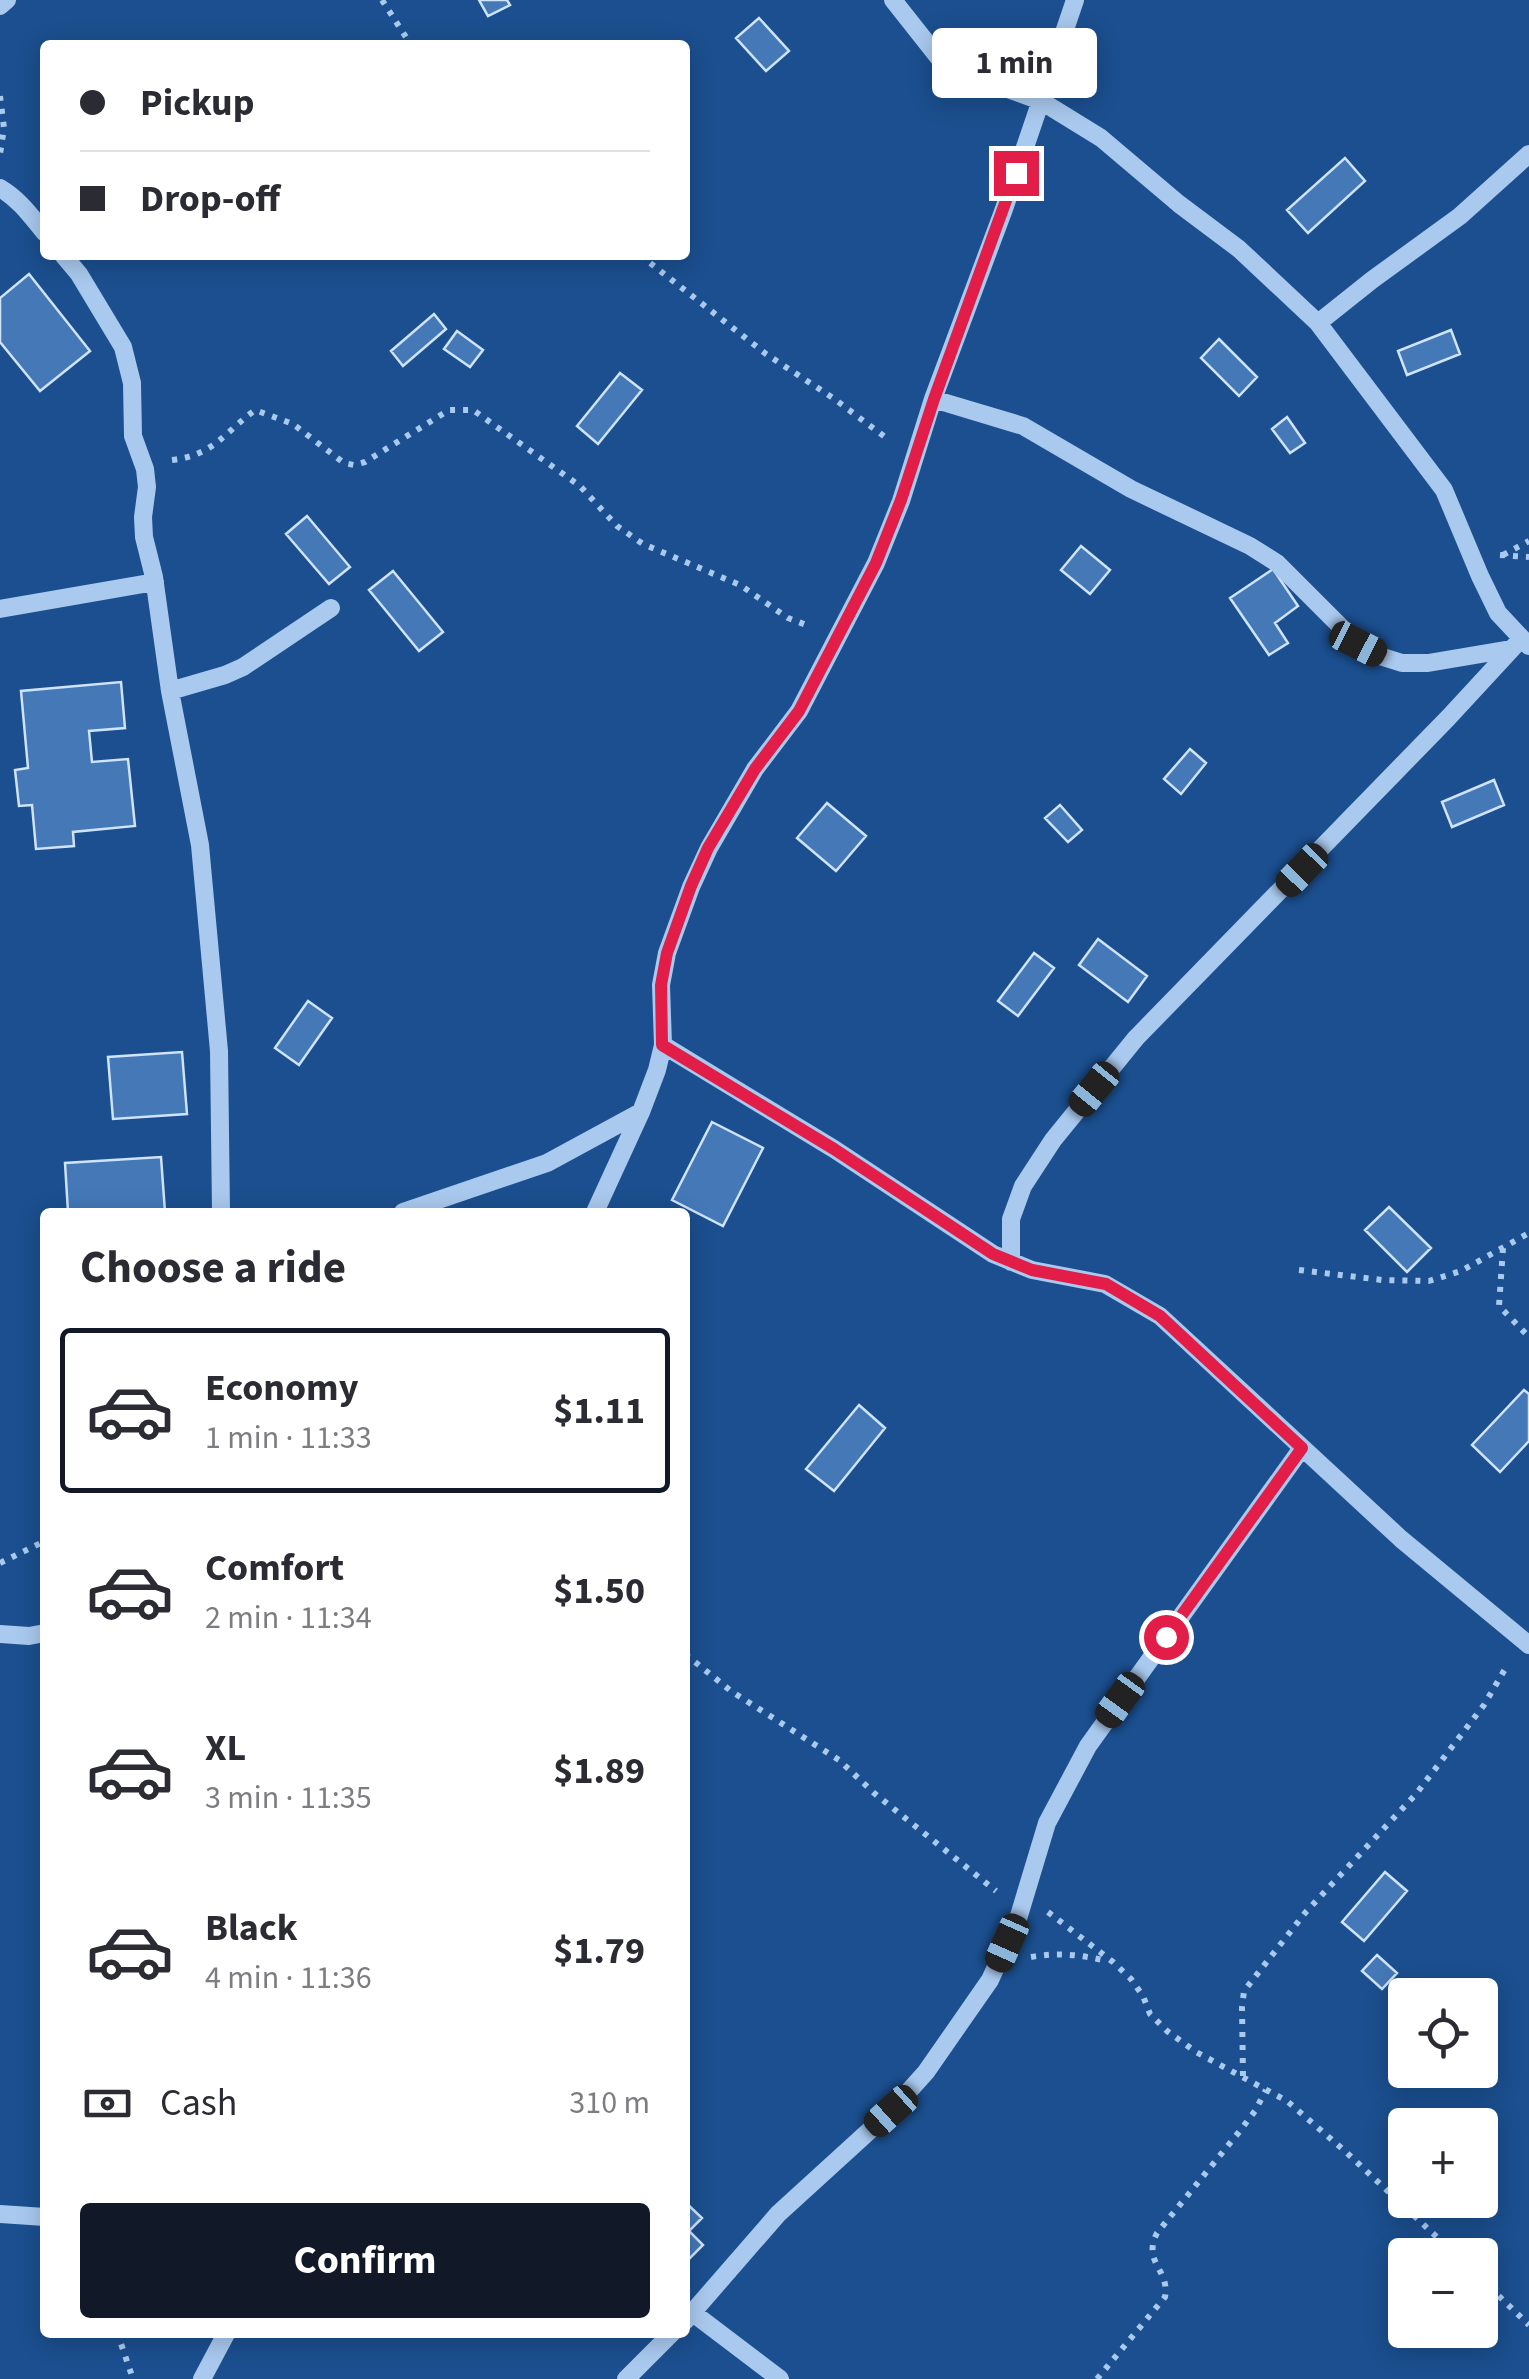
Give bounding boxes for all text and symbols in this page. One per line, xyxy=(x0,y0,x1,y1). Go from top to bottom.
callout: 1 min xyxy=(934,28,1098,98)
text: 1 min xyxy=(976,40,1053,86)
text: Pickup xyxy=(140,76,254,130)
route end xyxy=(994,151,1039,196)
text: Drop-off xyxy=(140,172,280,226)
car xyxy=(1324,617,1392,671)
car xyxy=(1270,838,1334,902)
car xyxy=(1063,1056,1125,1122)
text: Choose a ride xyxy=(80,1236,346,1300)
text: Economy xyxy=(205,1361,358,1415)
icon: car xyxy=(85,1366,175,1456)
text: $1.11 xyxy=(553,1384,645,1438)
text: 1 min · 11:33 xyxy=(205,1415,372,1461)
text: Comfort xyxy=(205,1541,344,1595)
icon: car xyxy=(85,1546,175,1636)
text: $1.50 xyxy=(553,1564,645,1618)
text: 2 min · 11:34 xyxy=(205,1595,372,1641)
route start xyxy=(1144,1615,1189,1660)
car xyxy=(1090,1667,1150,1733)
text: XL xyxy=(205,1721,246,1775)
icon: car xyxy=(85,1726,175,1816)
text: $1.89 xyxy=(553,1744,645,1798)
text: 3 min · 11:35 xyxy=(205,1775,372,1821)
text: Black xyxy=(205,1901,298,1955)
icon: car xyxy=(85,1906,175,1996)
car xyxy=(981,1909,1033,1977)
text: $1.79 xyxy=(553,1924,645,1978)
text: 4 min · 11:36 xyxy=(205,1955,372,2001)
map controls xyxy=(1388,1978,1498,2348)
button: locate xyxy=(1388,1978,1498,2088)
icon: cash xyxy=(80,2076,135,2131)
text: Cash xyxy=(160,2076,237,2130)
text: 310 m xyxy=(569,2080,650,2126)
car xyxy=(859,2080,923,2142)
button: + xyxy=(1388,2108,1498,2218)
button: Confirm xyxy=(80,2203,650,2318)
button: − xyxy=(1388,2238,1498,2348)

